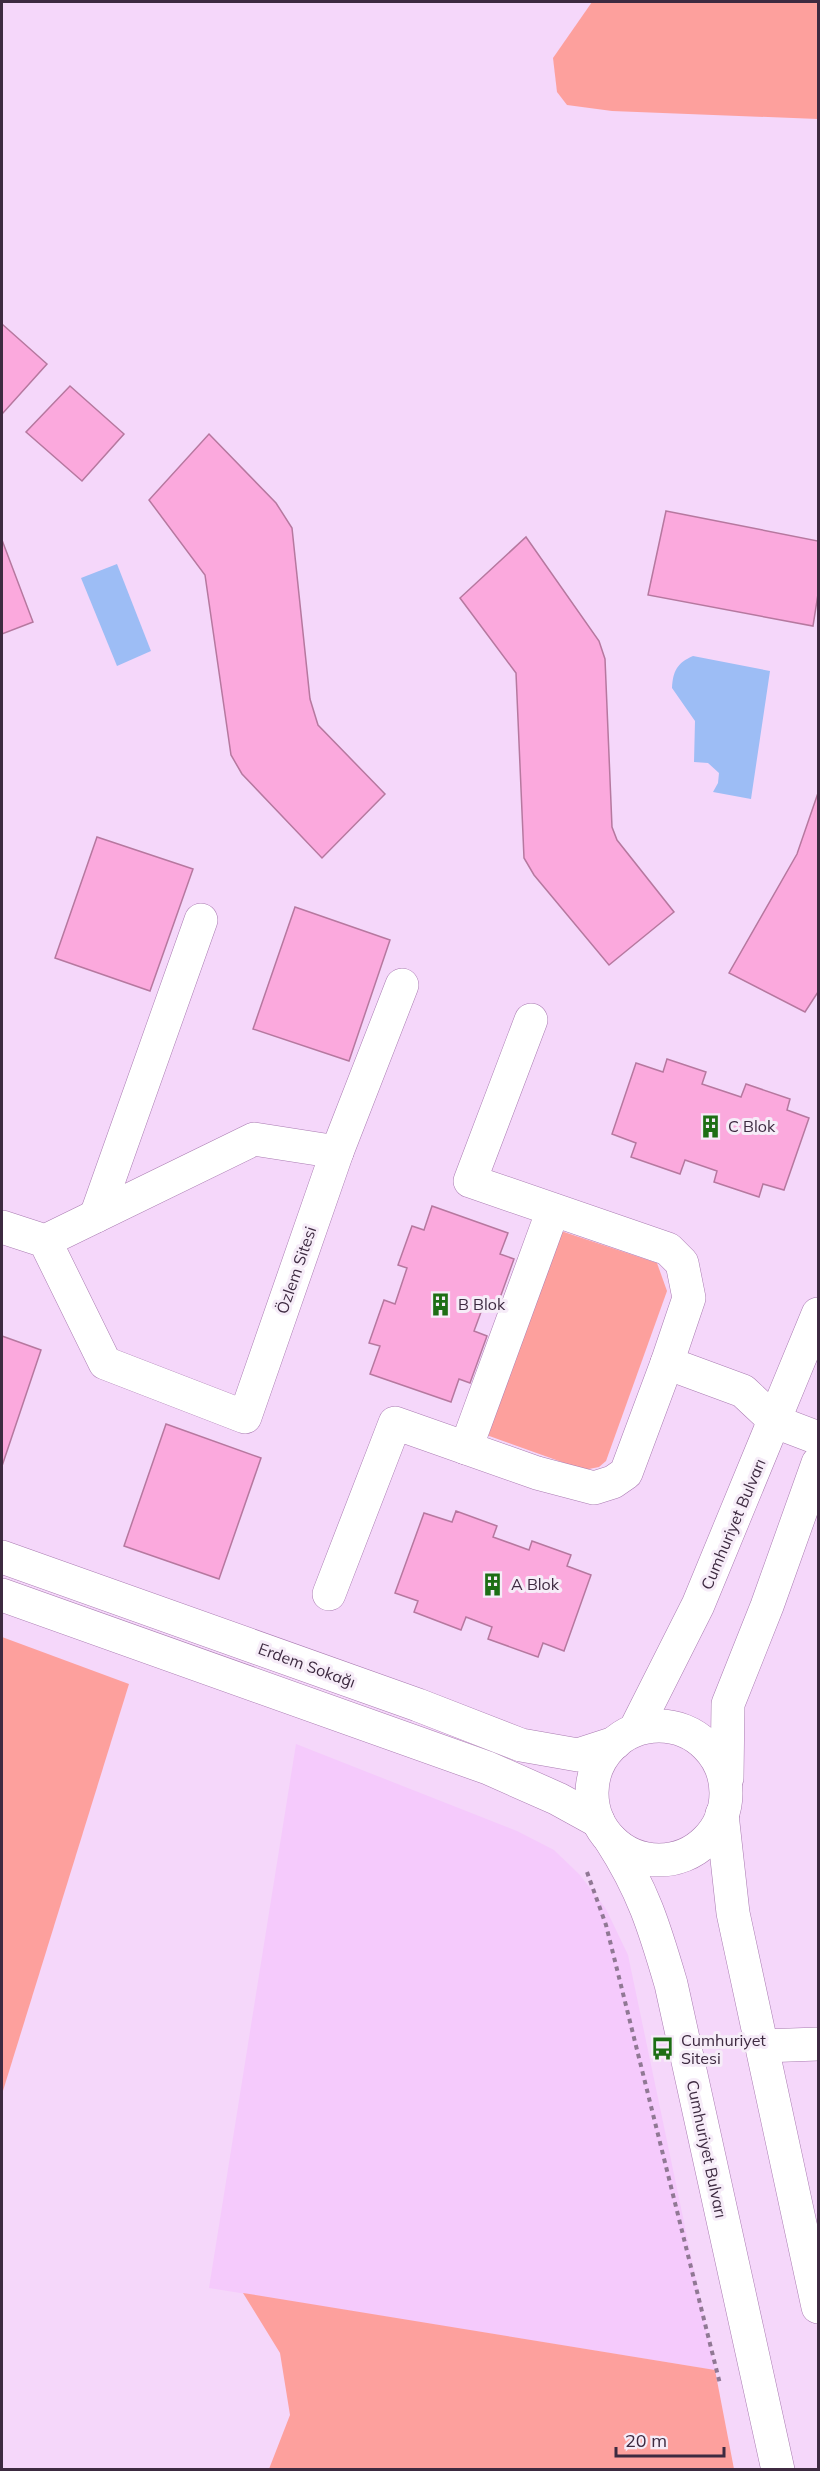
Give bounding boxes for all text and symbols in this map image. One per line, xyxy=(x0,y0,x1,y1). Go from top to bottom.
building icon: C Blok xyxy=(697,1113,723,1139)
place label: C Blok xyxy=(728,1116,776,1136)
street label: Özlem Sitesi xyxy=(272,1224,320,1316)
building icon: B Blok xyxy=(427,1291,453,1317)
place label: B Blok xyxy=(458,1294,506,1314)
street label: Cumhuriyet Bulvarı xyxy=(696,1455,770,1593)
building icon: A Blok xyxy=(480,1571,506,1597)
place label: A Blok xyxy=(511,1574,560,1594)
street label: Erdem Sokağı xyxy=(256,1638,358,1692)
place label: Cumhuriyet Sitesi xyxy=(681,2030,766,2068)
bus stop icon: Cumhuriyet Sitesi xyxy=(650,2036,676,2062)
street label: Cumhuriyet Bulvarı xyxy=(683,2078,731,2220)
scale bar xyxy=(616,2420,724,2458)
text: 20 m xyxy=(625,2429,667,2452)

